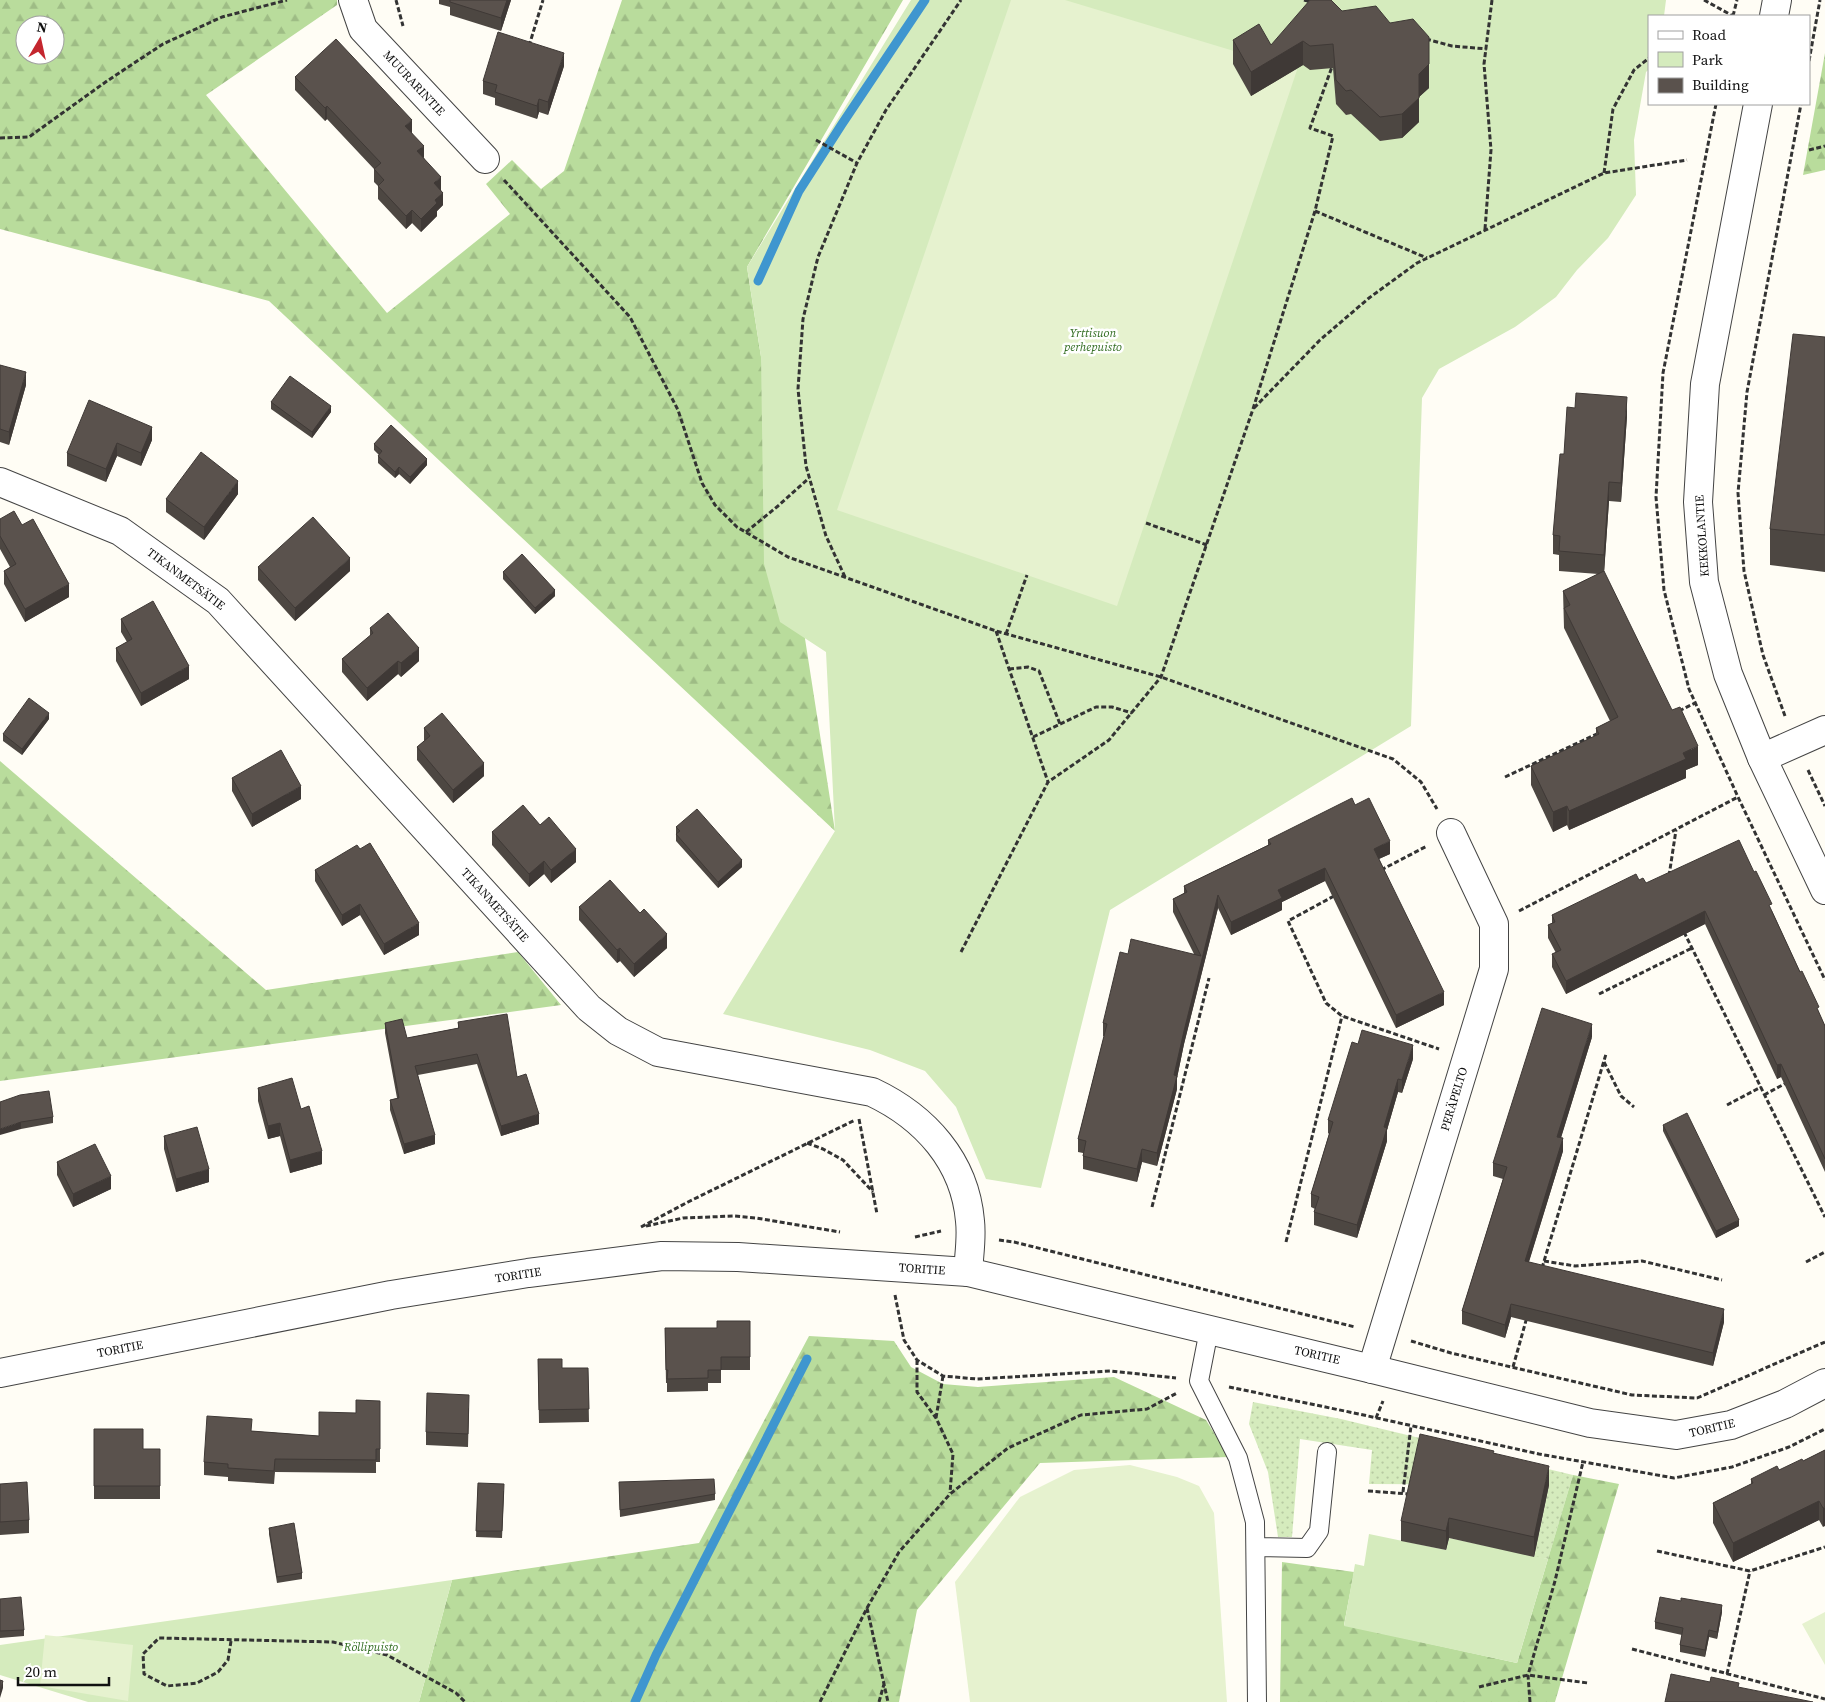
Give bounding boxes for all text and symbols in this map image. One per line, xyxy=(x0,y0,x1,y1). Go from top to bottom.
north arrow xyxy=(15,15,65,65)
legend xyxy=(1648,15,1810,105)
text: N xyxy=(35,16,49,38)
text: Road xyxy=(1692,24,1726,45)
street label: MUURARINTIE xyxy=(380,47,448,119)
text: Park xyxy=(1692,49,1724,70)
text: Building xyxy=(1692,74,1749,95)
park label: Yrttisuon perhepuisto xyxy=(1063,325,1122,355)
street label: KEKKOLANTIE xyxy=(1691,495,1713,577)
street label: TIKANMETSÄTIE xyxy=(144,544,228,614)
street label: TIKANMETSÄTIE xyxy=(458,865,532,945)
street label: PERÄPELTO xyxy=(1437,1065,1471,1133)
street label: TORITIE xyxy=(898,1259,946,1279)
street label: TORITIE xyxy=(494,1263,542,1287)
street label: TORITIE xyxy=(96,1337,144,1361)
street label: TORITIE xyxy=(1293,1342,1341,1368)
street label: TORITIE xyxy=(1688,1415,1736,1441)
park label: Röllipuisto xyxy=(343,1639,398,1655)
scale bar xyxy=(18,1654,109,1686)
text: 20 m xyxy=(25,1661,57,1682)

